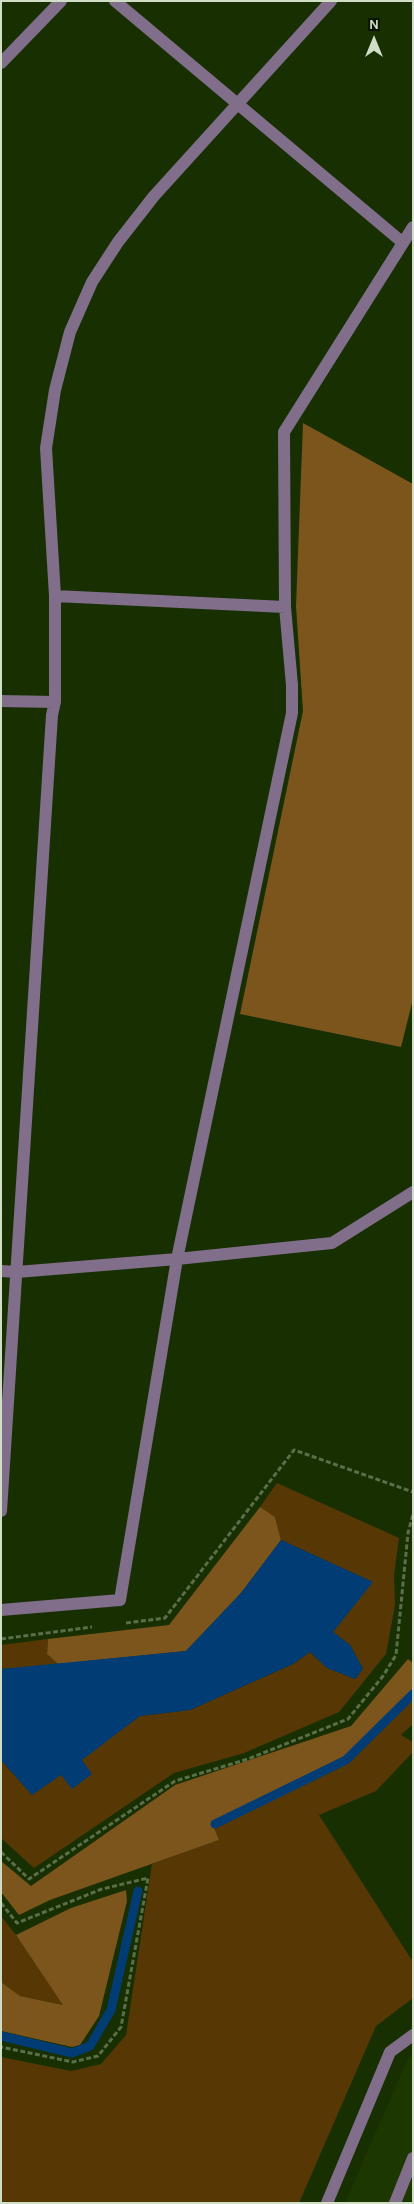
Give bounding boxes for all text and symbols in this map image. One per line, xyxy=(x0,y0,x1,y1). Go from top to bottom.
north arrow xyxy=(349,15,399,65)
text: N xyxy=(369,16,379,33)

